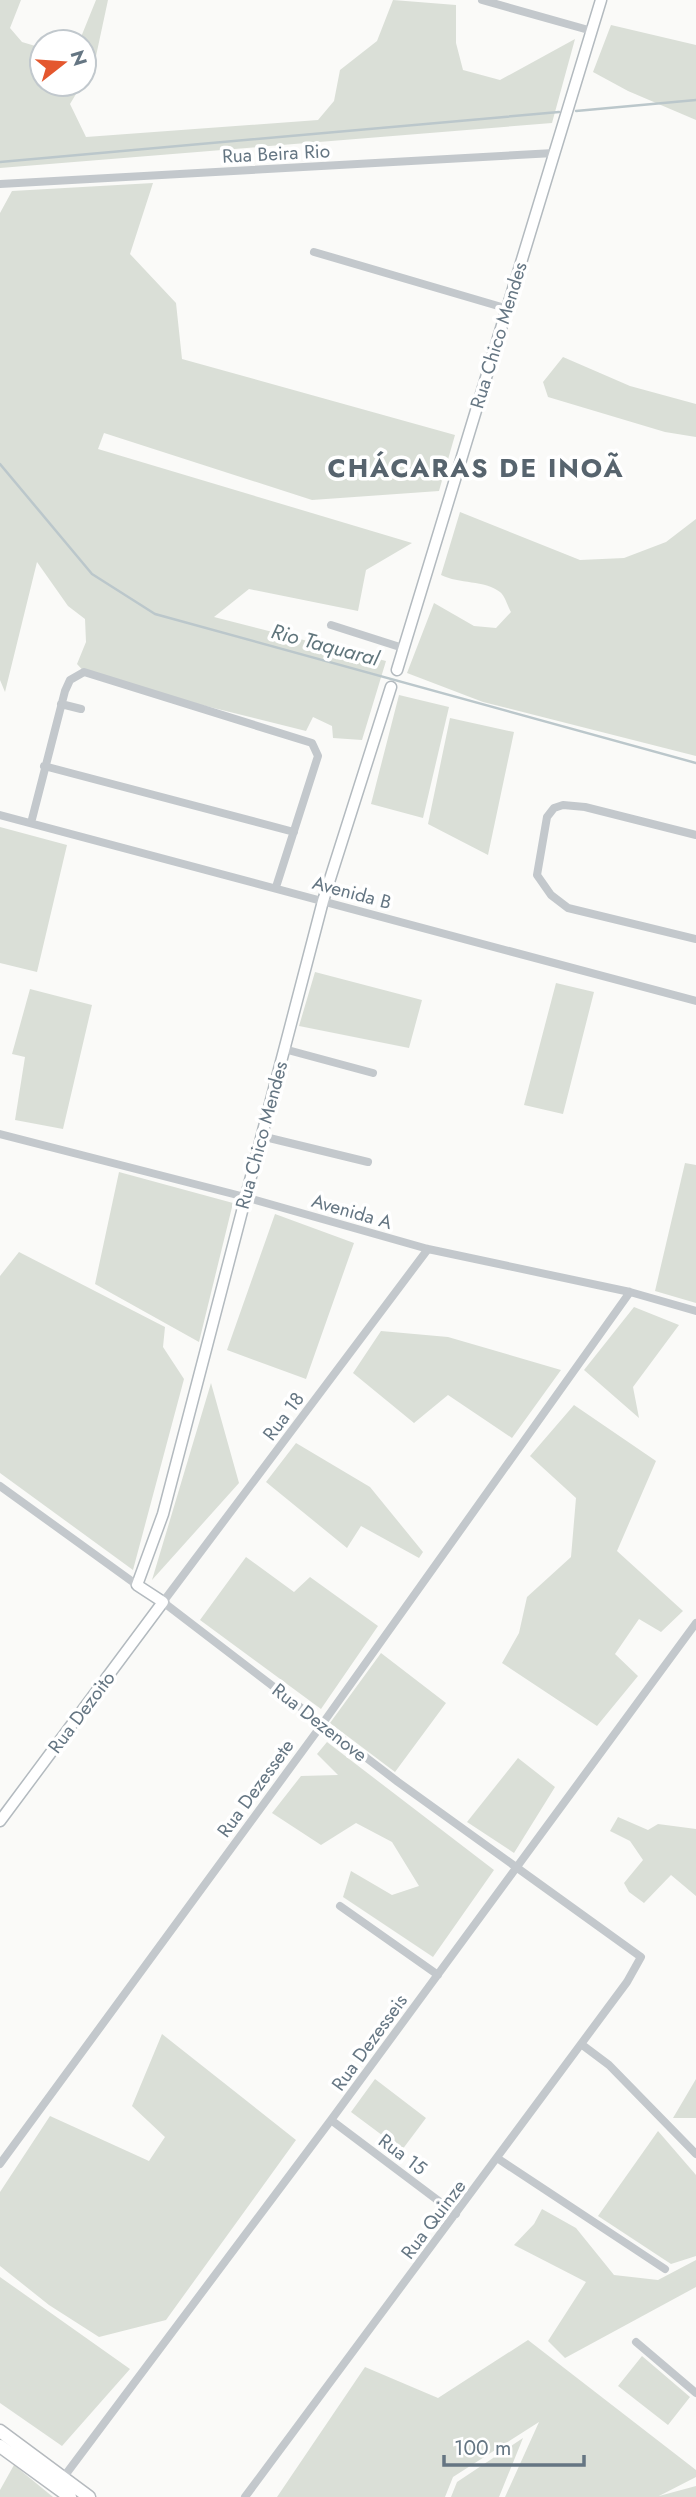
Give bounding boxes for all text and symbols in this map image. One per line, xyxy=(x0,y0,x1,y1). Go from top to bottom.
north arrow xyxy=(28,28,98,98)
text: N xyxy=(64,47,94,69)
street label: Rua Beira Rio xyxy=(221,137,331,170)
street label: Rua Chico Mendes xyxy=(463,258,534,412)
district label: CHÁCARAS DE INOÃ xyxy=(327,449,625,487)
water label: Rio Taquaral xyxy=(268,616,383,674)
street label: Avenida B xyxy=(309,869,394,916)
street label: Rua Chico Mendes xyxy=(229,1058,294,1212)
street label: Avenida A xyxy=(308,1187,396,1236)
street label: Rua 18 xyxy=(256,1386,311,1446)
street label: Rua Dezoito xyxy=(42,1666,121,1759)
street label: Rua Dezenove xyxy=(266,1677,373,1768)
street label: Rua Dezessete xyxy=(211,1733,300,1843)
street label: Rua Dezesseis xyxy=(325,1988,414,2096)
street label: Rua 15 xyxy=(373,2127,433,2182)
street label: Rua Quinze xyxy=(394,2174,472,2265)
scale bar xyxy=(444,2424,584,2468)
text: 100 m xyxy=(454,2433,511,2463)

